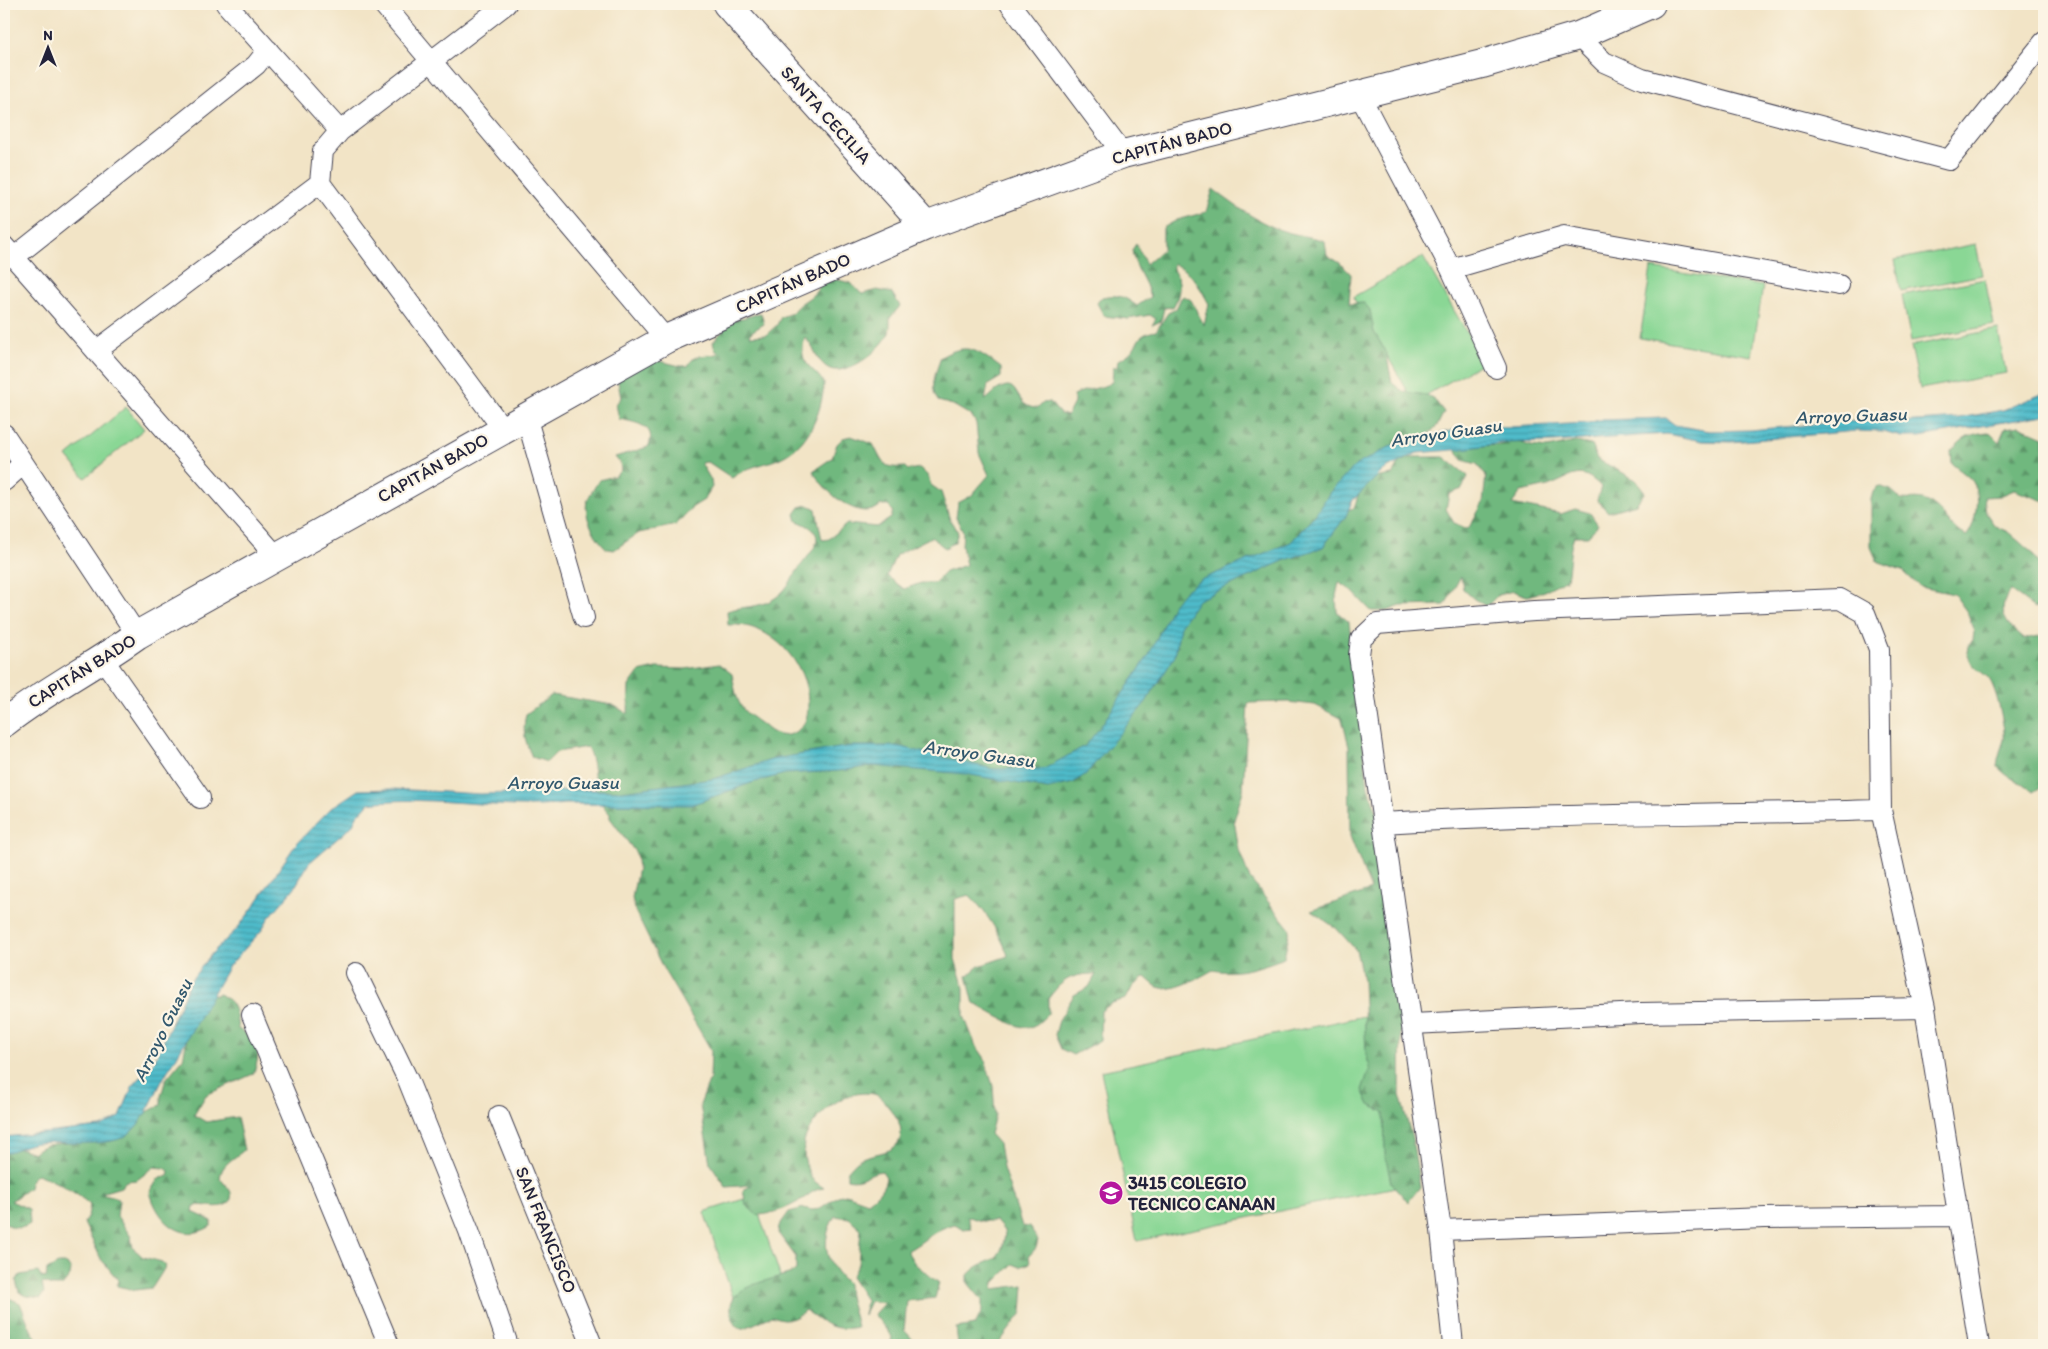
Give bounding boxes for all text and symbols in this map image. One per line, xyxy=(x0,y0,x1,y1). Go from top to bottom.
north arrow xyxy=(22,22,72,72)
text: N xyxy=(43,27,53,44)
street label: SANTA CECILIA xyxy=(776,61,876,169)
street label: CAPITÁN BADO xyxy=(1109,116,1235,170)
street label: CAPITÁN BADO xyxy=(732,248,854,318)
water label: Arroyo Guasu xyxy=(1795,402,1908,429)
water label: Arroyo Guasu xyxy=(1389,413,1504,452)
street label: CAPITÁN BADO xyxy=(374,428,492,508)
street label: CAPITÁN BADO xyxy=(24,629,140,713)
water label: Arroyo Guasu xyxy=(922,734,1037,773)
water label: Arroyo Guasu xyxy=(507,771,620,794)
water label: Arroyo Guasu xyxy=(128,974,198,1086)
street label: SAN FRANCISCO xyxy=(511,1163,581,1297)
place label: 3415 COLEGIO TECNICO CANAAN xyxy=(1127,1172,1276,1215)
school or university icon: 3415 COLEGIO TECNICO CANAAN xyxy=(1098,1180,1124,1206)

